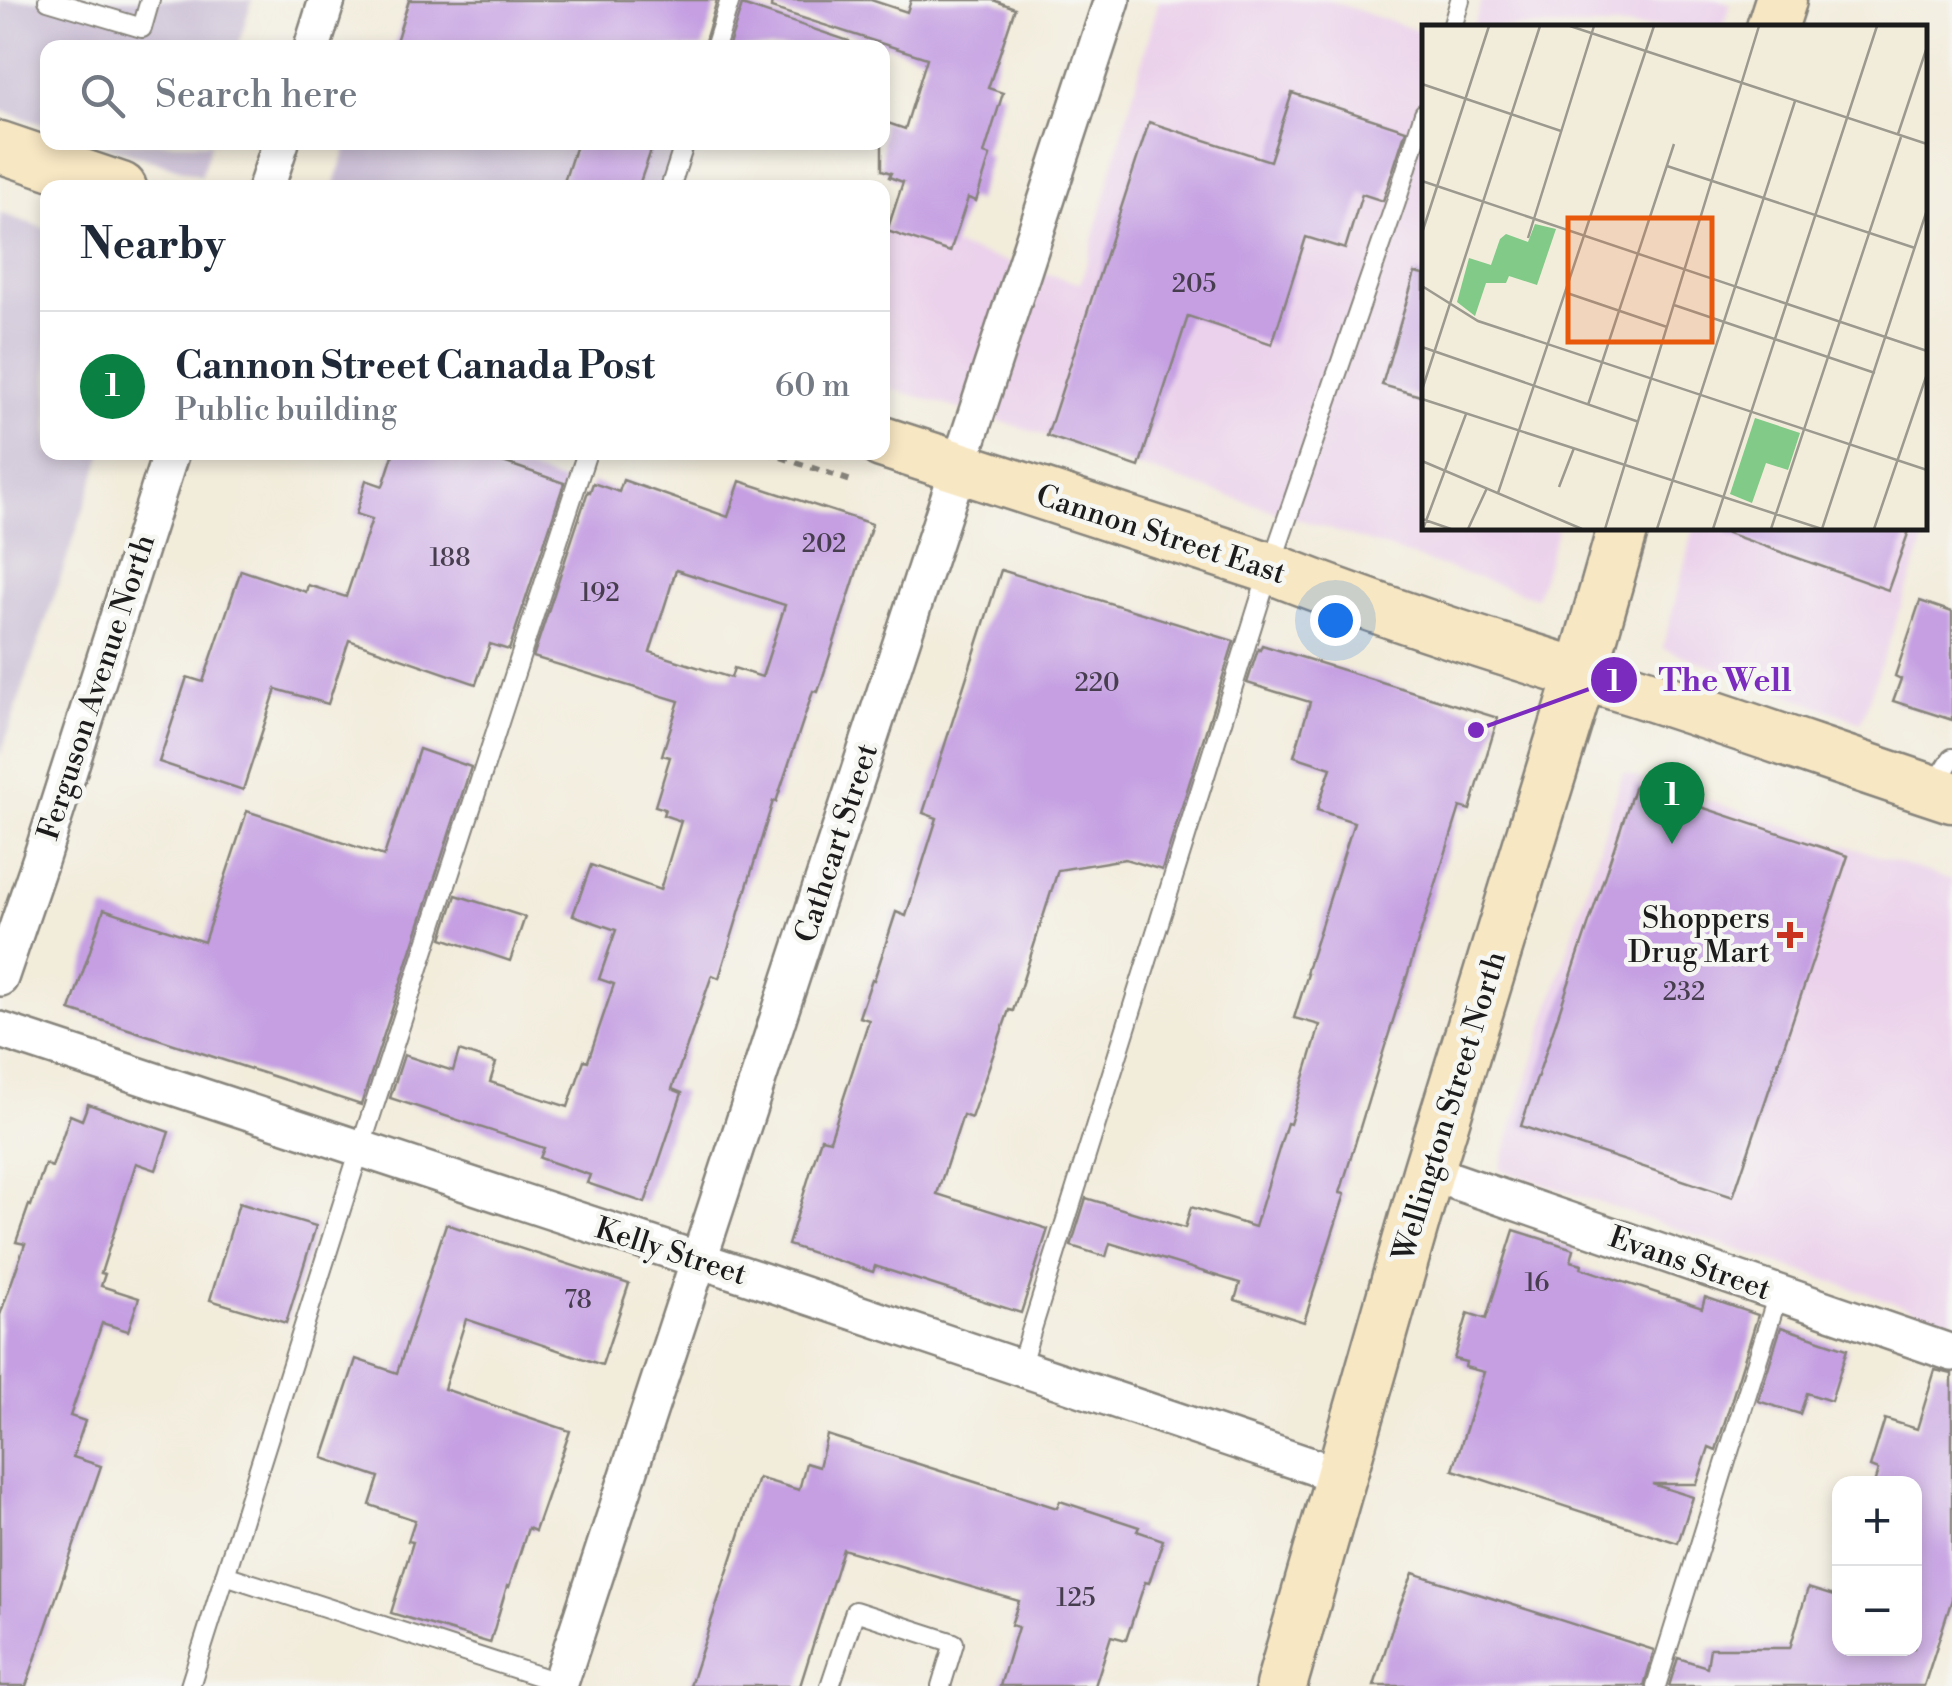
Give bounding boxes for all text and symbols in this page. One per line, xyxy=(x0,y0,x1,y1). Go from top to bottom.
inset map xyxy=(1422,25,1927,530)
search box xyxy=(40,40,890,150)
icon: search xyxy=(75,68,130,123)
text: Search here xyxy=(155,72,358,119)
text: Nearby xyxy=(80,219,225,272)
house number: 205 xyxy=(1172,269,1216,300)
text: Cannon Street Canada Post xyxy=(175,343,655,390)
text: 1 xyxy=(105,366,120,406)
text: 60 m xyxy=(775,366,850,406)
text: Public building xyxy=(175,390,397,430)
street label: Cannon Street East xyxy=(1031,477,1291,593)
house number: 202 xyxy=(802,529,846,560)
street label: Ferguson Avenue North xyxy=(30,530,164,845)
house number: 188 xyxy=(430,543,470,574)
house number: 192 xyxy=(580,578,620,609)
your location xyxy=(1310,595,1361,646)
callout: The Well xyxy=(1589,649,1812,711)
text: The Well xyxy=(1659,661,1792,701)
text: 1 xyxy=(1607,663,1622,701)
house number: 220 xyxy=(1074,668,1120,699)
street label: Cathcart Street xyxy=(787,739,887,948)
pin: 1 xyxy=(1640,762,1704,844)
place label: Shoppers Drug Mart xyxy=(1628,900,1770,972)
marker: Shoppers Drug Mart xyxy=(1779,924,1801,946)
street label: Wellington Street North xyxy=(1384,947,1515,1267)
house number: 232 xyxy=(1663,977,1705,1008)
street label: Kelly Street xyxy=(590,1210,752,1294)
street label: Evans Street xyxy=(1604,1219,1776,1309)
house number: 16 xyxy=(1524,1268,1550,1299)
house number: 78 xyxy=(564,1285,592,1316)
map controls xyxy=(1832,1476,1922,1656)
button: + xyxy=(1832,1476,1922,1566)
button: − xyxy=(1832,1566,1922,1656)
house number: 125 xyxy=(1056,1583,1096,1614)

